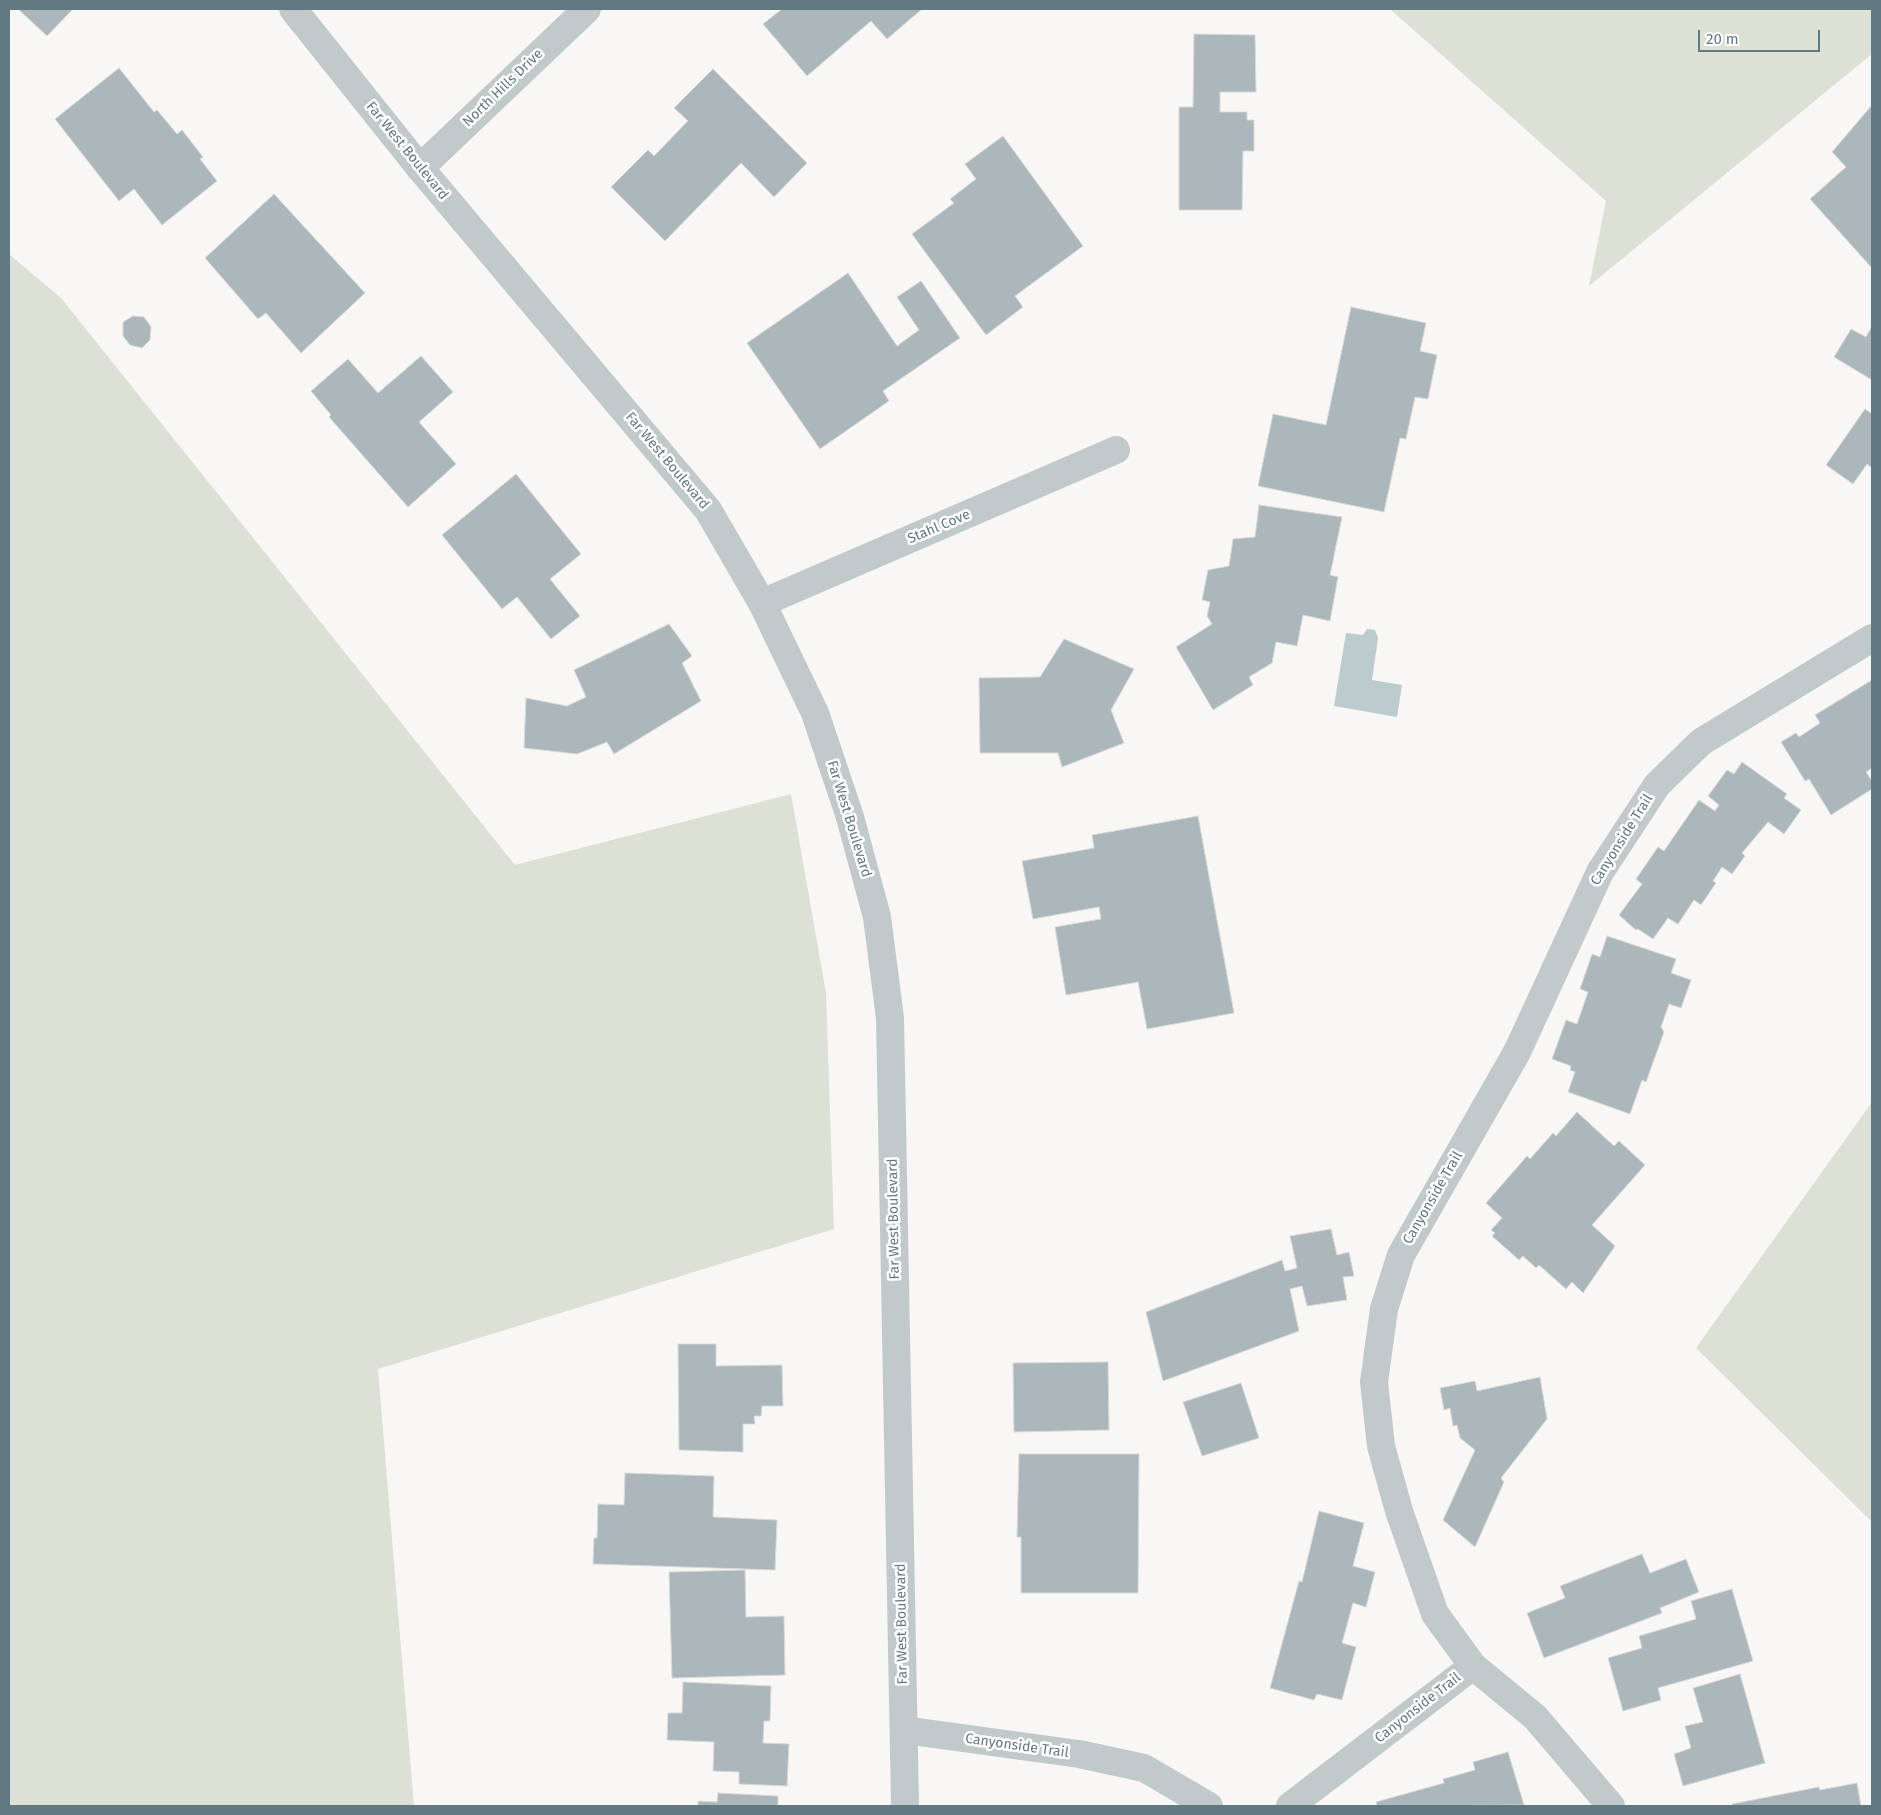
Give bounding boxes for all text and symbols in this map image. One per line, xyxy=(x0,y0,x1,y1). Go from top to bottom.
scale bar xyxy=(1701,20,1824,52)
text: 20 m xyxy=(1706,30,1739,48)
street label: North Hills Drive xyxy=(459,46,547,130)
street label: Far West Boulevard xyxy=(362,99,452,203)
street label: Far West Boulevard xyxy=(622,409,712,513)
street label: Stahl Cove xyxy=(905,506,973,548)
street label: Far West Boulevard xyxy=(823,759,875,879)
street label: Canyonside Trail xyxy=(1587,791,1657,889)
street label: Canyonside Trail xyxy=(1400,1149,1466,1247)
street label: Far West Boulevard xyxy=(885,1158,903,1280)
street label: Far West Boulevard xyxy=(893,1563,911,1685)
street label: Canyonside Trail xyxy=(1372,1669,1464,1747)
street label: Canyonside Trail xyxy=(964,1730,1070,1762)

